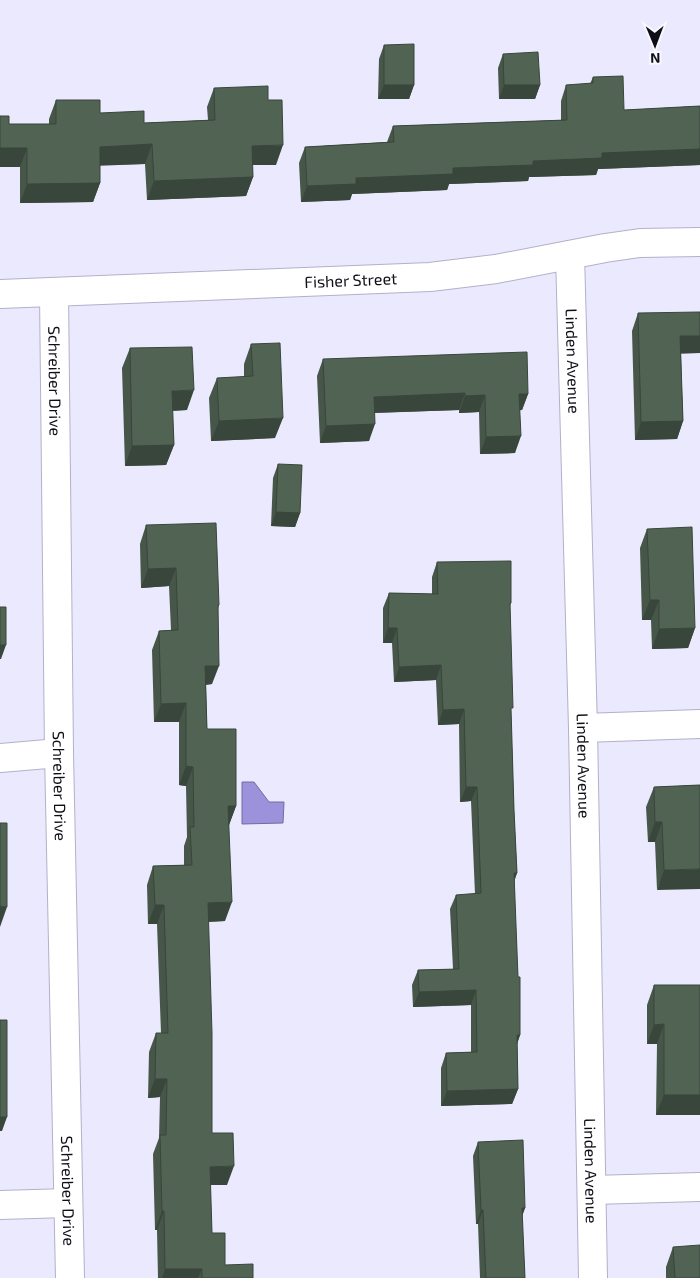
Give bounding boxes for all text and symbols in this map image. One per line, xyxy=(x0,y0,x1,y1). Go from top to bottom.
north arrow xyxy=(630,20,680,70)
text: N xyxy=(650,50,660,67)
street label: Fisher Street xyxy=(304,268,397,291)
street label: Linden Avenue xyxy=(562,308,584,414)
street label: Schreiber Drive xyxy=(45,326,66,436)
street label: Linden Avenue xyxy=(574,713,595,819)
street label: Schreiber Drive xyxy=(50,731,71,841)
street label: Linden Avenue xyxy=(581,1118,602,1224)
street label: Schreiber Drive xyxy=(58,1136,79,1246)

